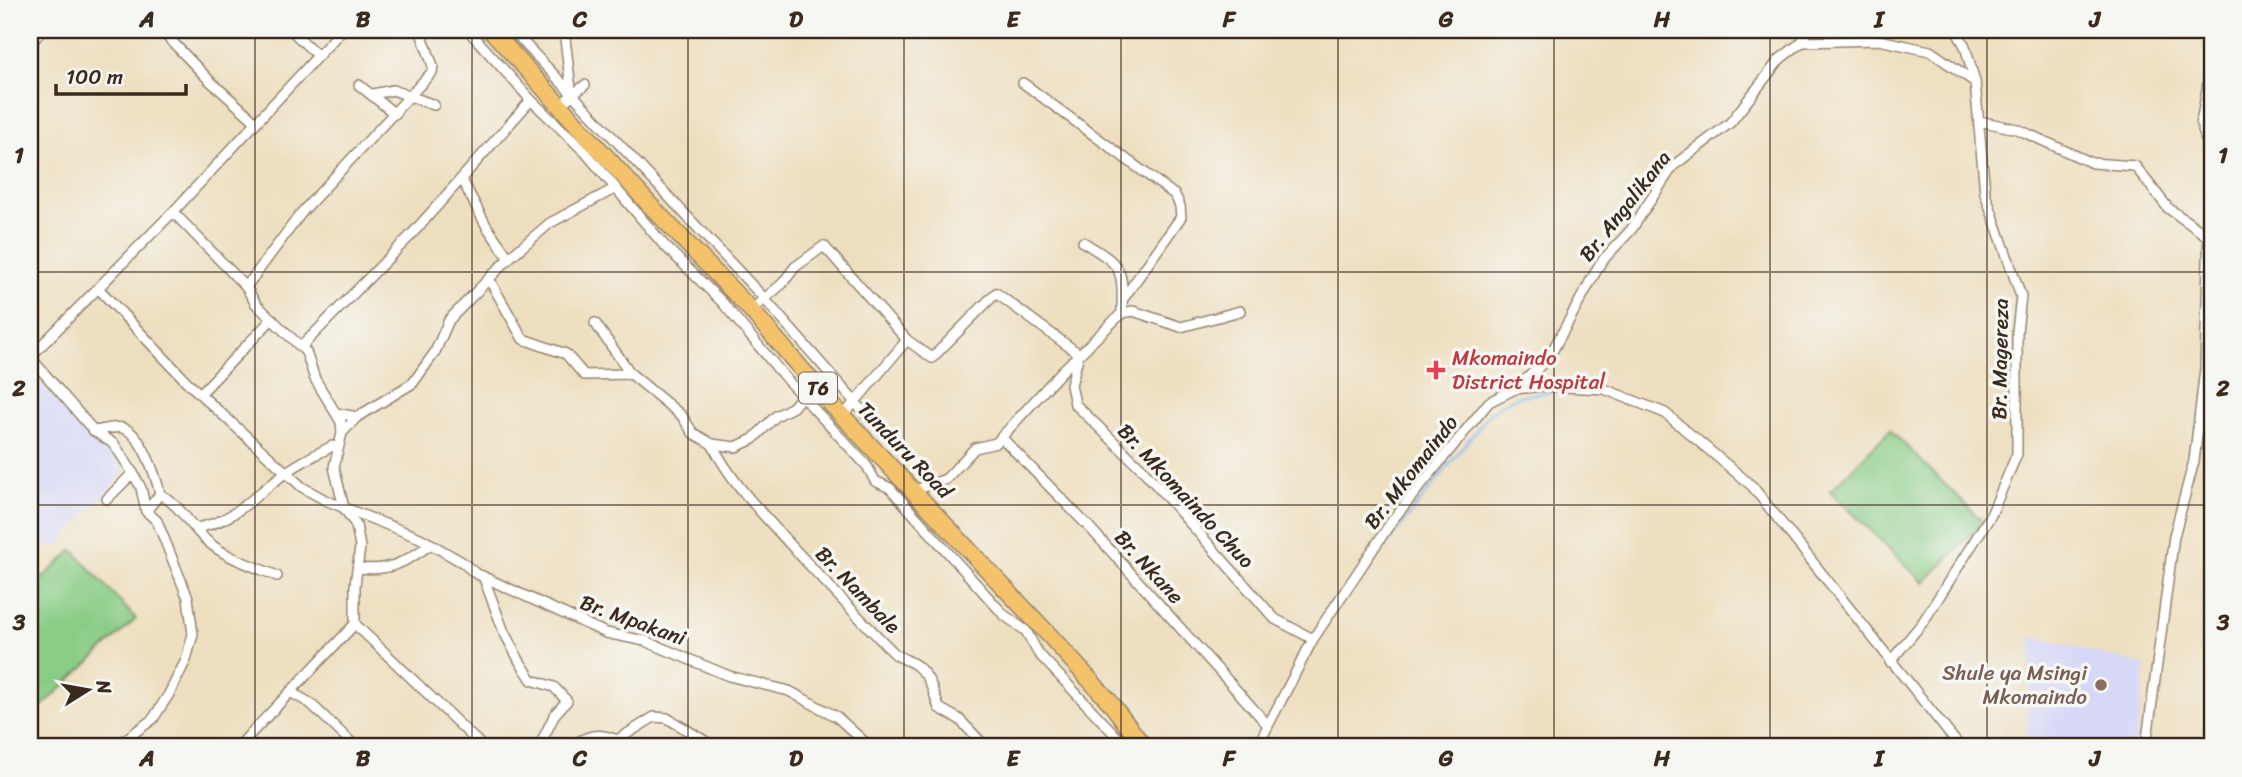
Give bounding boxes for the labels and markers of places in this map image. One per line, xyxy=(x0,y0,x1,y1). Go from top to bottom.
place label: Mkomaindo District Hospital xyxy=(1452,339,1606,401)
marker: Mkomaindo District Hospital xyxy=(1426,360,1446,380)
place label: Shule ya Msingi Mkomaindo xyxy=(1942,654,2088,716)
marker: Shule ya Msingi Mkomaindo xyxy=(2093,677,2109,693)

